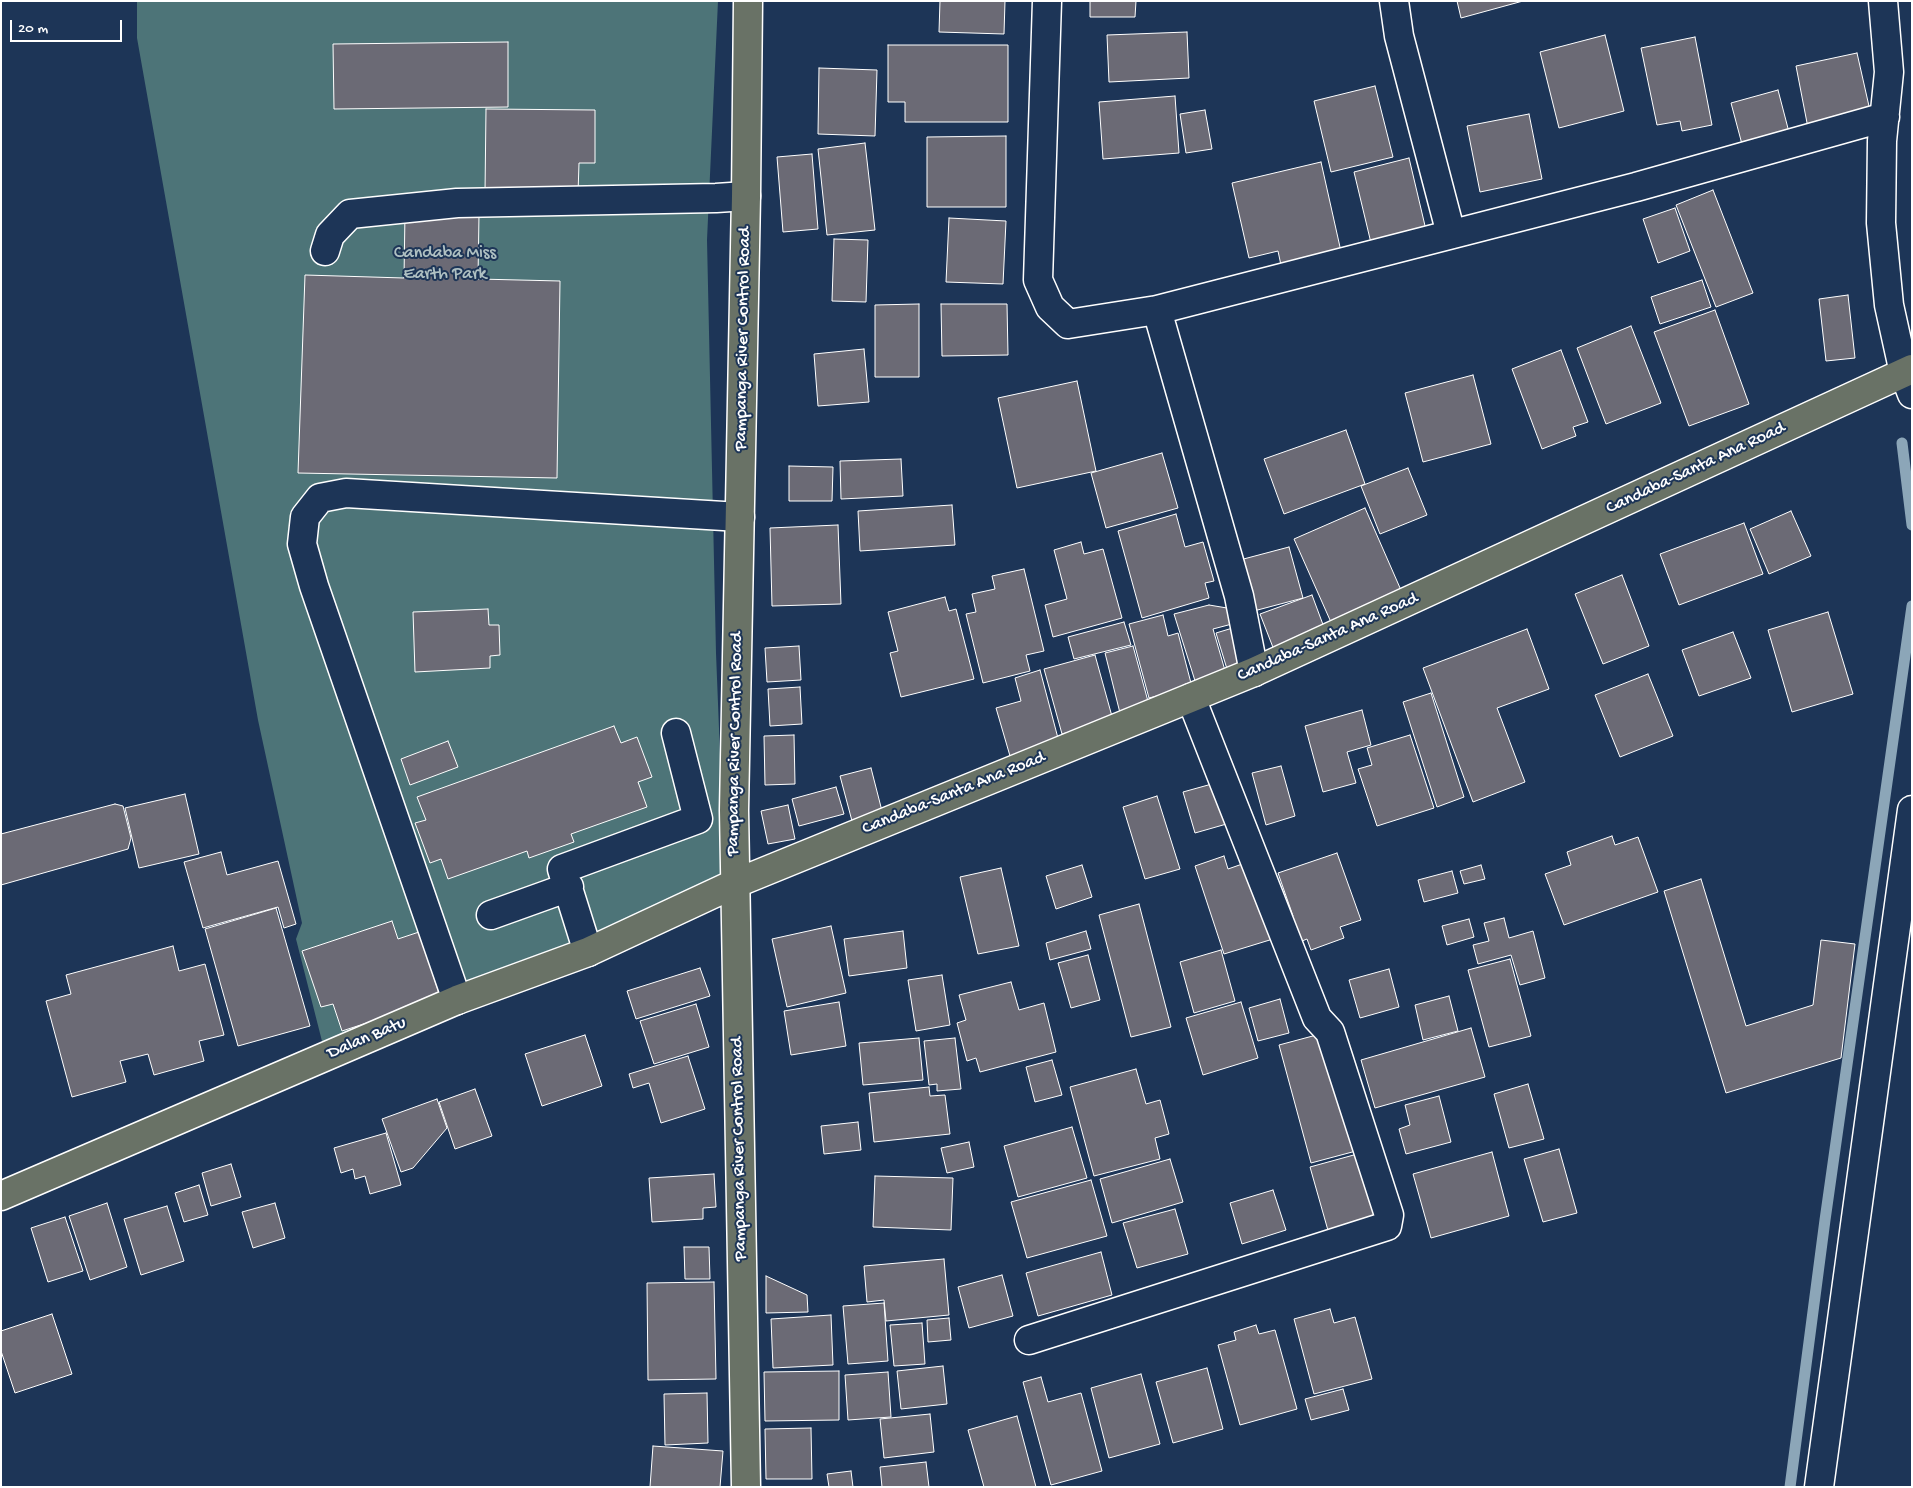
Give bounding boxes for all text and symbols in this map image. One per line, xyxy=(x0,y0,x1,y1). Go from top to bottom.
scale bar xyxy=(12,10,125,42)
text: 20 m xyxy=(18,20,48,38)
street label: Pampanga River Control Road xyxy=(731,227,757,451)
park label: Candaba Miss Earth Park xyxy=(394,243,496,286)
street label: Candaba-Santa Ana Road xyxy=(1603,418,1789,520)
street label: Candaba-Santa Ana Road xyxy=(1234,588,1422,688)
street label: Pampanga River Control Road xyxy=(723,632,749,856)
street label: Candaba-Santa Ana Road xyxy=(859,747,1049,841)
street label: Dalan Batu xyxy=(324,1013,410,1065)
street label: Pampanga River Control Road xyxy=(727,1037,753,1261)

